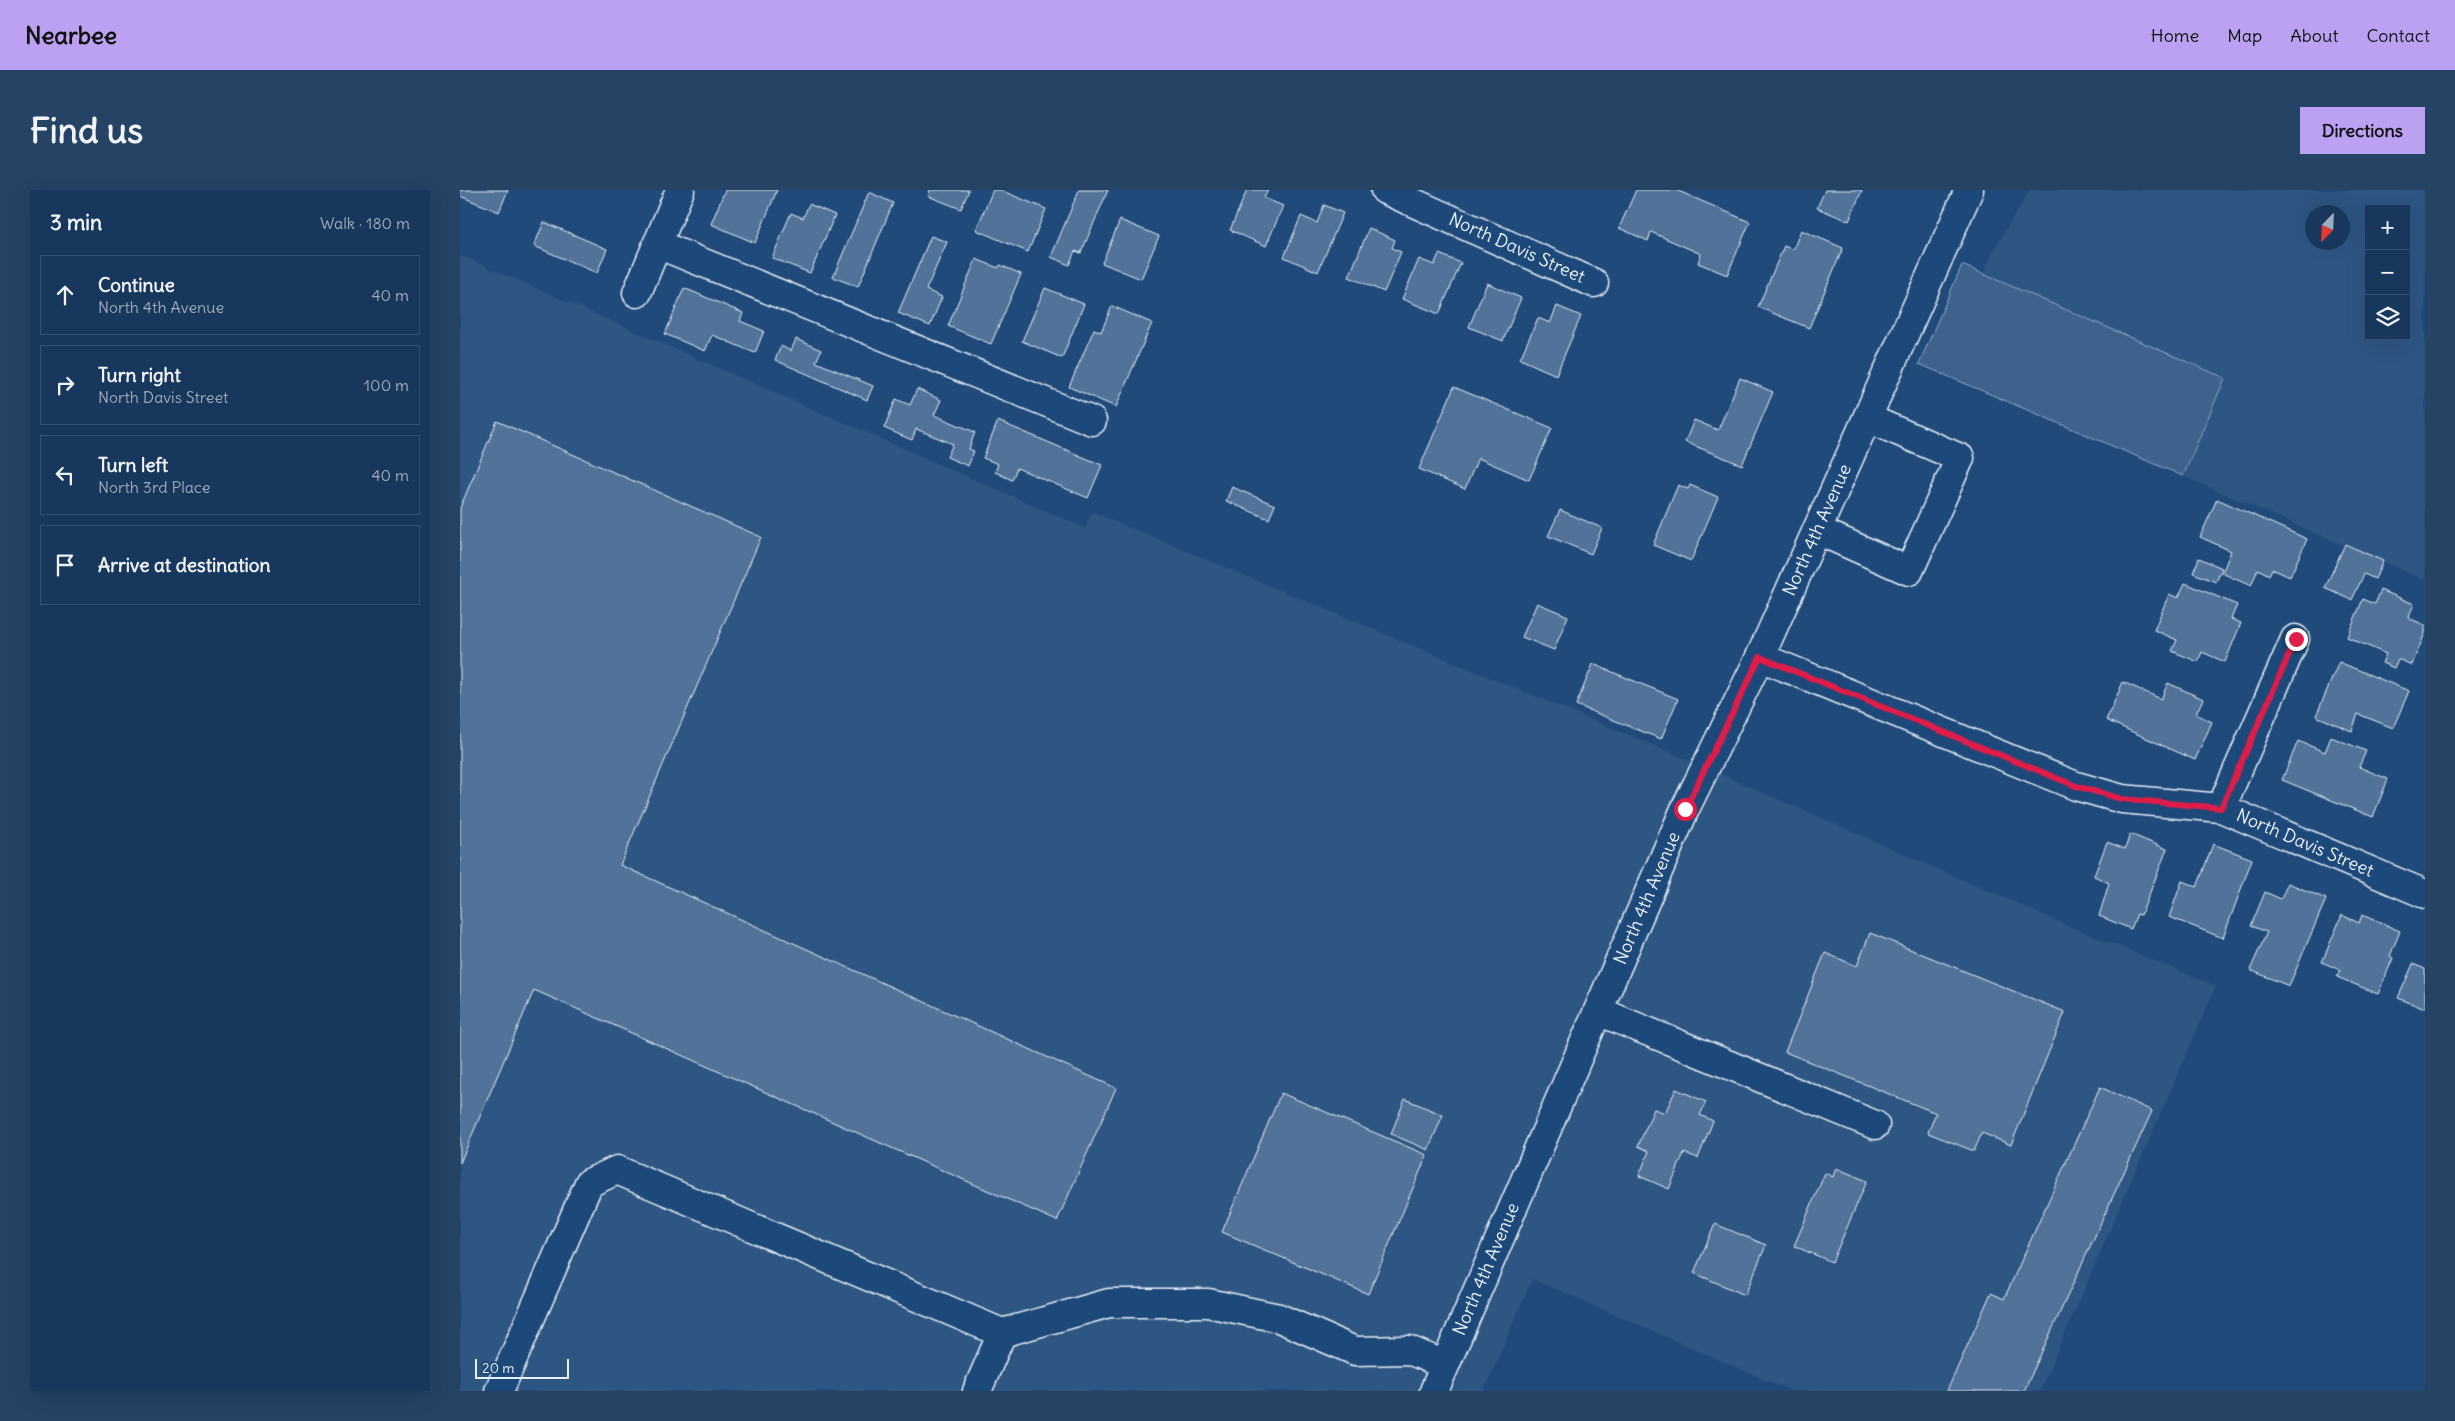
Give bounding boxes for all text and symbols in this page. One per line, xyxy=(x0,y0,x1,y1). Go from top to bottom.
text: Nearbee xyxy=(25,20,117,50)
text: Home xyxy=(2151,24,2199,47)
text: Map xyxy=(2227,24,2262,47)
text: About xyxy=(2290,24,2338,47)
text: Contact xyxy=(2366,24,2430,47)
button: Directions xyxy=(2300,107,2425,154)
text: Find us xyxy=(30,108,143,152)
north arrow xyxy=(2305,205,2350,250)
map controls xyxy=(2365,205,2410,340)
button: + xyxy=(2365,205,2410,250)
street label: North Davis Street xyxy=(1445,207,1589,288)
text: 3 min xyxy=(50,209,102,236)
text: Walk · 180 m xyxy=(320,213,410,233)
button: − xyxy=(2365,250,2410,295)
text: Continue xyxy=(98,273,175,297)
icon: ahead xyxy=(51,281,79,309)
text: 40 m xyxy=(371,285,409,305)
button: layers xyxy=(2365,295,2410,340)
text: North 4th Avenue xyxy=(98,297,224,317)
text: Turn right xyxy=(98,363,181,387)
icon: right xyxy=(51,371,79,399)
text: 100 m xyxy=(364,375,409,395)
text: North Davis Street xyxy=(98,387,228,407)
text: Turn left xyxy=(98,453,168,477)
street label: North 4th Avenue xyxy=(1777,460,1856,599)
icon: left xyxy=(51,461,79,489)
text: 40 m xyxy=(371,465,409,485)
text: North 3rd Place xyxy=(98,477,210,497)
icon: arrive xyxy=(51,551,79,579)
text: Arrive at destination xyxy=(98,553,271,577)
route end xyxy=(2285,628,2308,651)
route start xyxy=(1674,798,1697,821)
street label: North Davis Street xyxy=(2233,803,2377,882)
street label: North 4th Avenue xyxy=(1608,828,1685,968)
street label: North 4th Avenue xyxy=(1447,1199,1524,1339)
scale bar xyxy=(475,1356,569,1379)
text: 20 m xyxy=(482,1359,515,1377)

